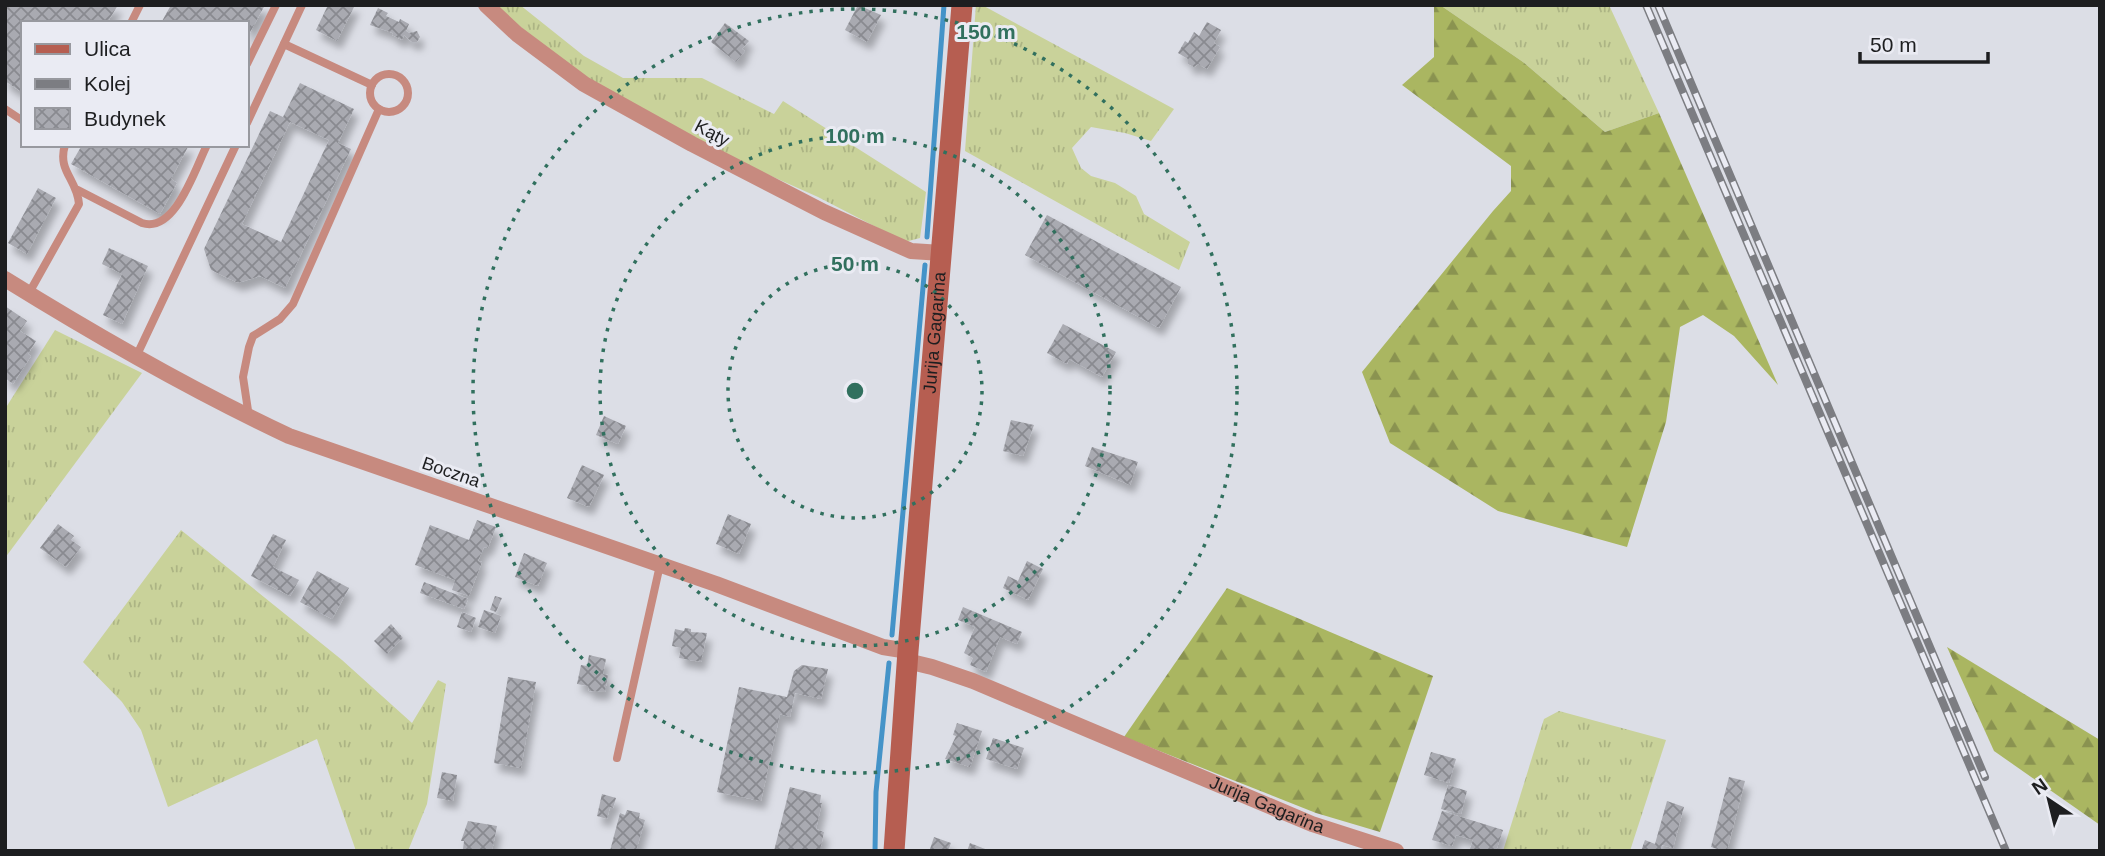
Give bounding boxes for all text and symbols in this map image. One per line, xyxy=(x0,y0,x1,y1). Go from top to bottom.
text: 150 m xyxy=(956,20,1016,43)
legend xyxy=(21,21,248,147)
scale bar xyxy=(1860,21,1988,65)
text: 50 m xyxy=(1870,33,1917,56)
text: Ulica xyxy=(84,37,131,60)
text: Kolej xyxy=(84,72,131,95)
text: Budynek xyxy=(84,107,166,130)
street label: Kąty xyxy=(691,116,733,150)
text: 100 m xyxy=(825,124,885,147)
text: 50 m xyxy=(831,252,879,275)
street label: Jurija Gagarina xyxy=(920,270,950,394)
centre of rings xyxy=(843,379,867,403)
street label: Boczna xyxy=(419,453,484,492)
north arrow xyxy=(2014,765,2084,835)
street label: Jurija Gagarina xyxy=(1207,772,1328,838)
text: N xyxy=(2028,774,2051,799)

